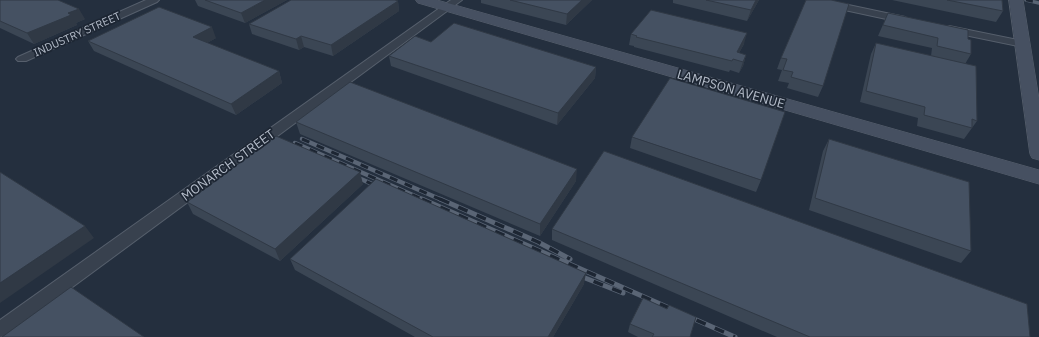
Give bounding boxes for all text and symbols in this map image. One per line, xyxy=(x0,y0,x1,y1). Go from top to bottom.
street label: INDUSTRY STREET xyxy=(31,8,123,60)
street label: LAMPSON AVENUE xyxy=(675,65,787,113)
street label: MONARCH STREET xyxy=(178,125,279,205)

